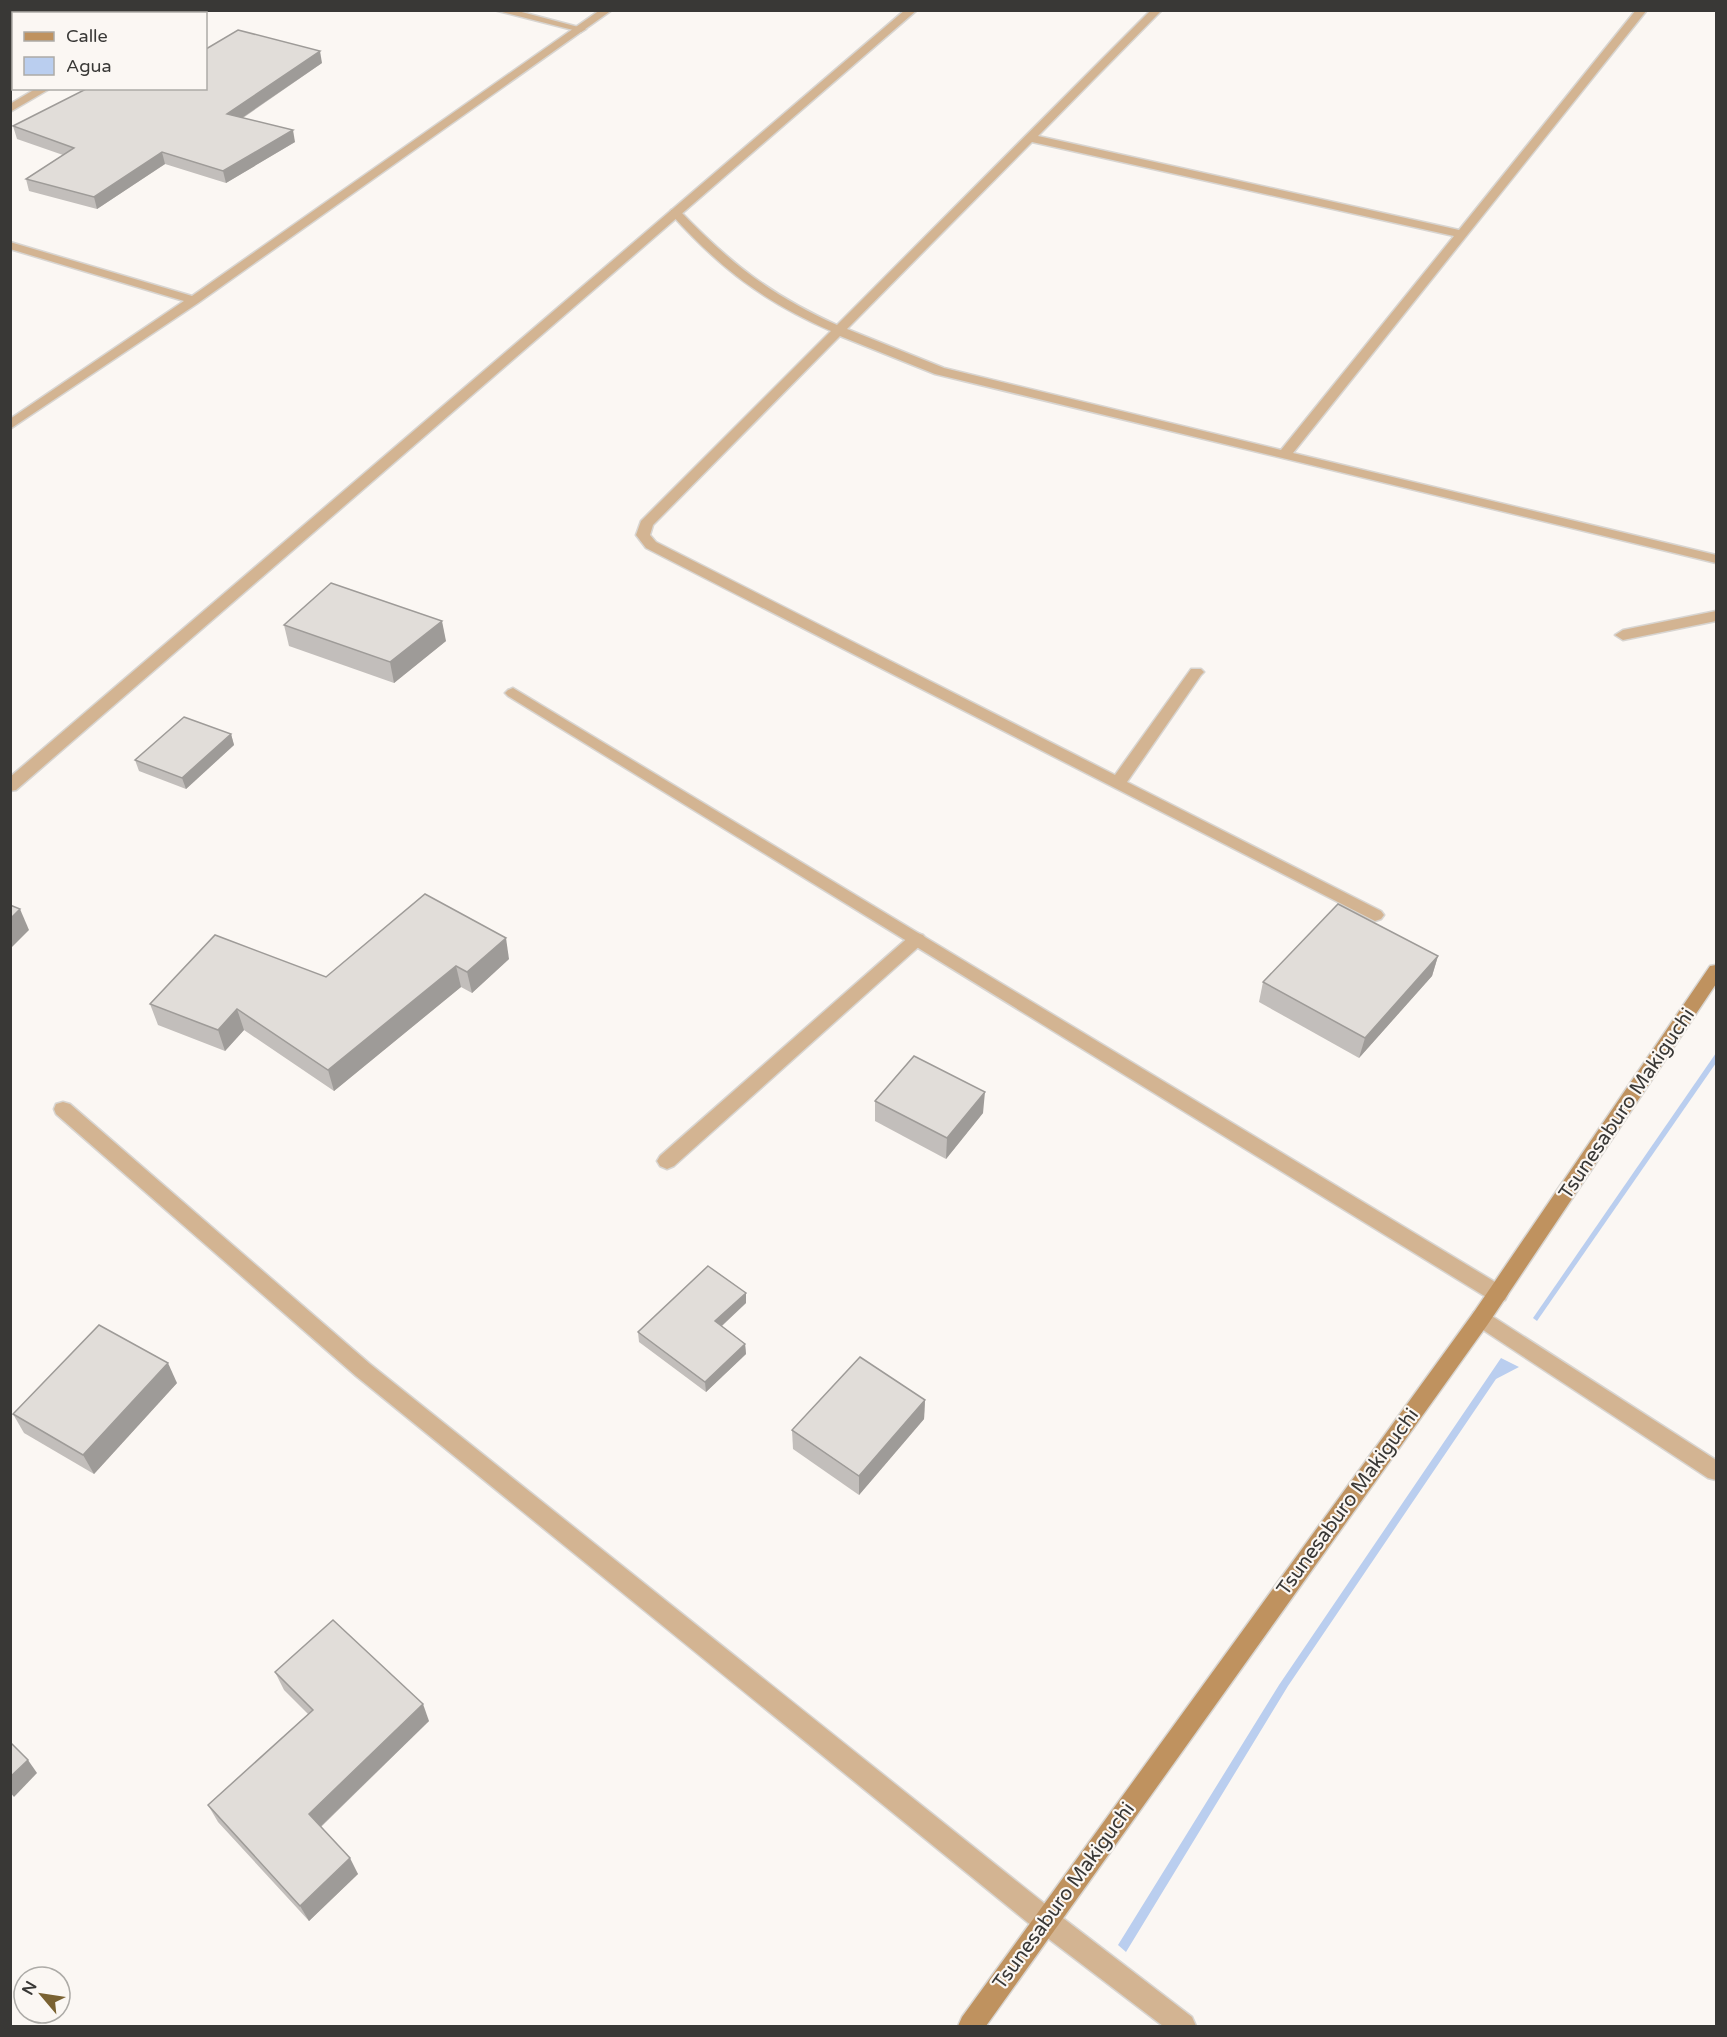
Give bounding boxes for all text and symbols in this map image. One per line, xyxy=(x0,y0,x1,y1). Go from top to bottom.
legend xyxy=(12,12,207,90)
text: Calle xyxy=(66,25,108,47)
text: Agua xyxy=(66,55,112,77)
street label: Tsunesaburo Makiguchi xyxy=(1554,1004,1700,1204)
street label: Tsunesaburo Makiguchi xyxy=(1272,1404,1424,1600)
street label: Tsunesaburo Makiguchi xyxy=(988,1798,1140,1994)
north arrow xyxy=(12,1965,72,2025)
text: N xyxy=(18,1978,42,1999)

